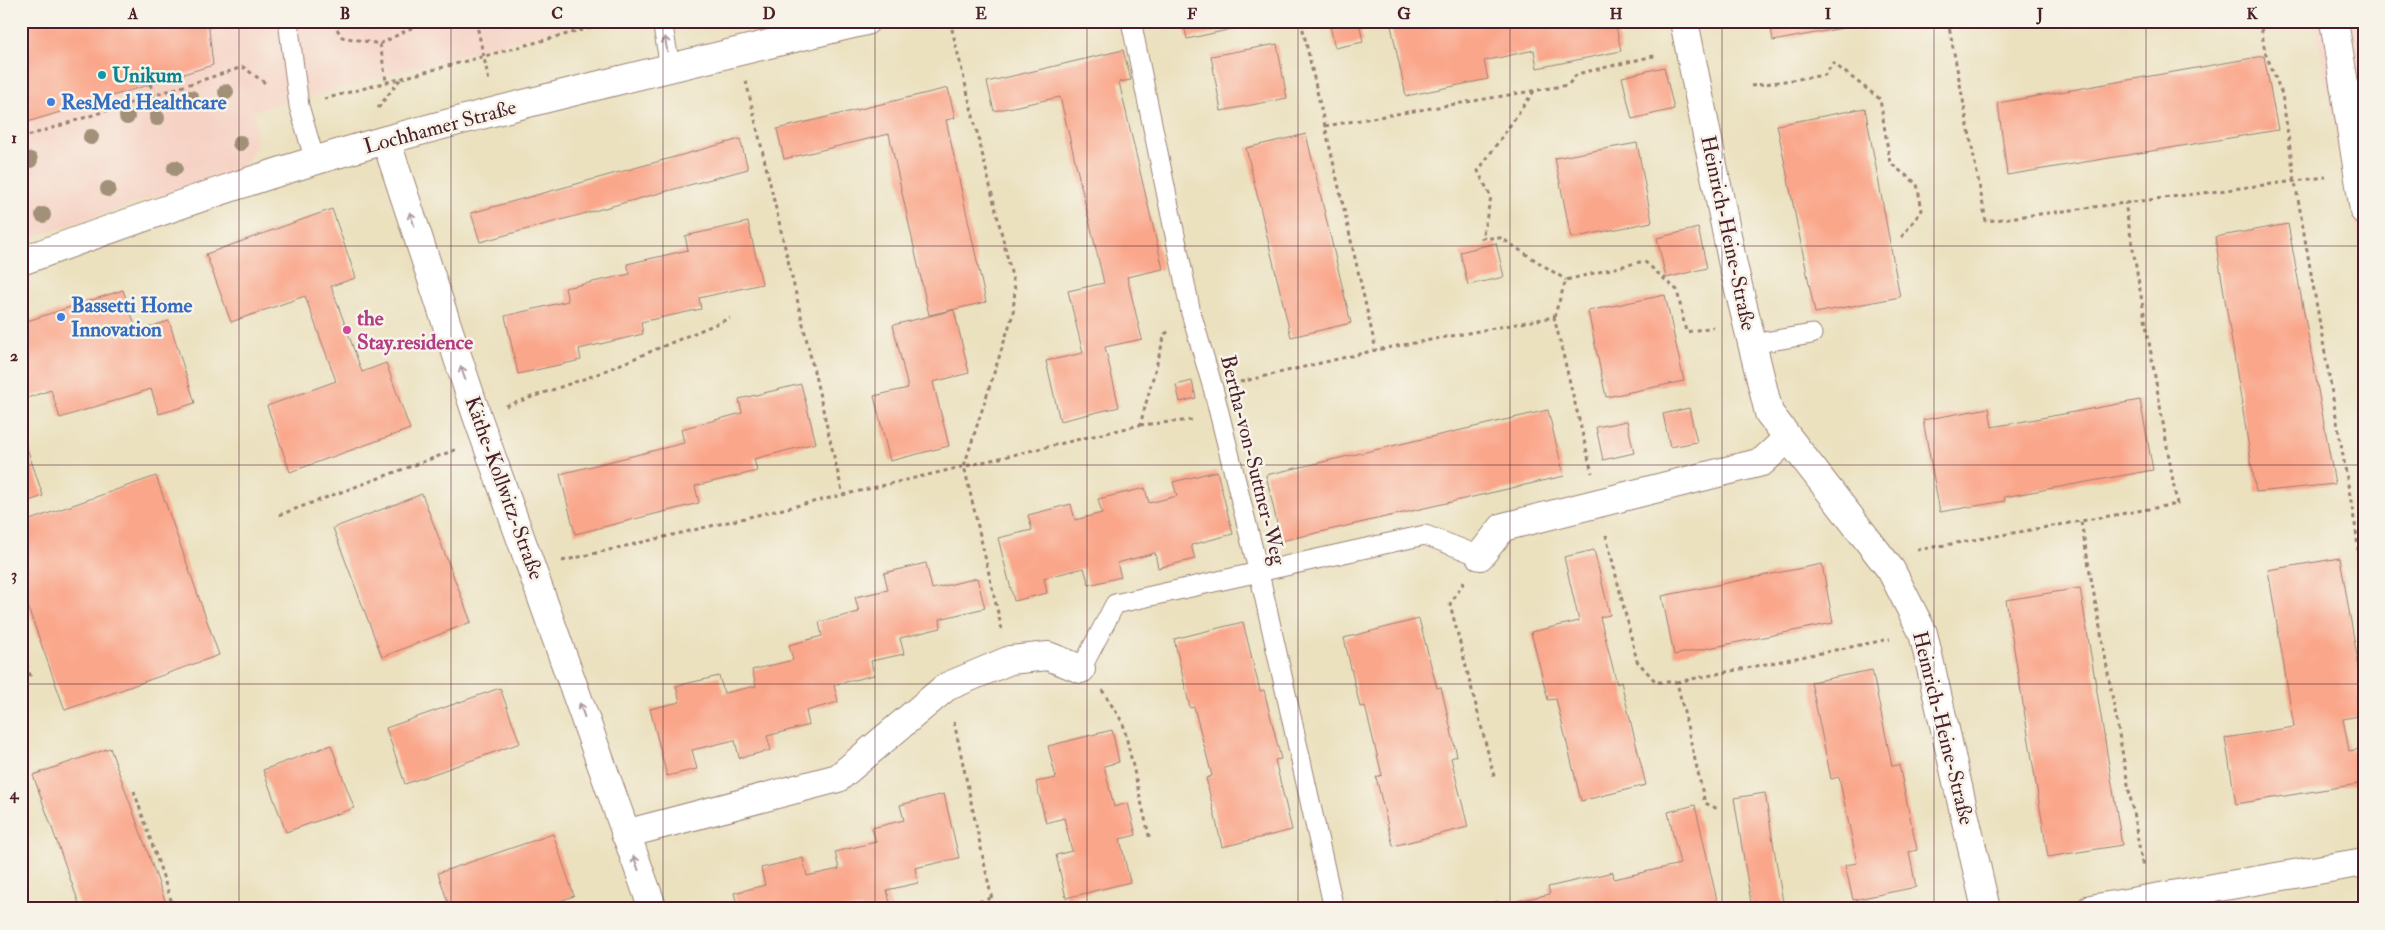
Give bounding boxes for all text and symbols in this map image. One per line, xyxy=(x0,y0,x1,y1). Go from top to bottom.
text: A xyxy=(127,4,139,24)
text: B xyxy=(340,4,350,24)
text: C xyxy=(551,4,563,24)
text: D xyxy=(762,4,776,24)
text: E xyxy=(975,4,987,24)
text: F xyxy=(1187,4,1197,24)
text: G xyxy=(1397,4,1411,24)
text: H xyxy=(1609,4,1623,24)
text: I xyxy=(1825,4,1832,24)
text: J xyxy=(2036,4,2044,25)
text: K xyxy=(2246,4,2258,24)
one-way arrow xyxy=(661,37,670,53)
place label: Unikum xyxy=(112,62,183,89)
marker: Unikum xyxy=(96,69,108,81)
place label: ResMed Healthcare xyxy=(61,89,227,116)
street label: Lochhamer Straße xyxy=(361,94,519,160)
marker: ResMed Healthcare xyxy=(45,96,57,108)
text: 1 xyxy=(11,128,17,148)
street label: Heinrich-Heine-Straße xyxy=(1694,133,1762,333)
one-way arrow xyxy=(407,212,416,227)
place label: Bassetti Home Innovation xyxy=(71,292,192,343)
place label: the Stay.residence xyxy=(357,305,473,356)
marker: Bassetti Home Innovation xyxy=(55,311,67,323)
marker: the Stay.residence xyxy=(341,324,353,336)
text: 2 xyxy=(10,346,18,366)
street label: Bertha-von-Suttner-Weg xyxy=(1214,352,1292,568)
one-way arrow xyxy=(458,365,468,381)
street label: Käthe-Kollwitz-Straße xyxy=(458,393,550,584)
text: 3 xyxy=(11,565,17,585)
street label: Heinrich-Heine-Straße xyxy=(1906,628,1980,828)
one-way arrow xyxy=(577,703,586,718)
text: 4 xyxy=(9,784,20,804)
one-way arrow xyxy=(631,856,640,871)

